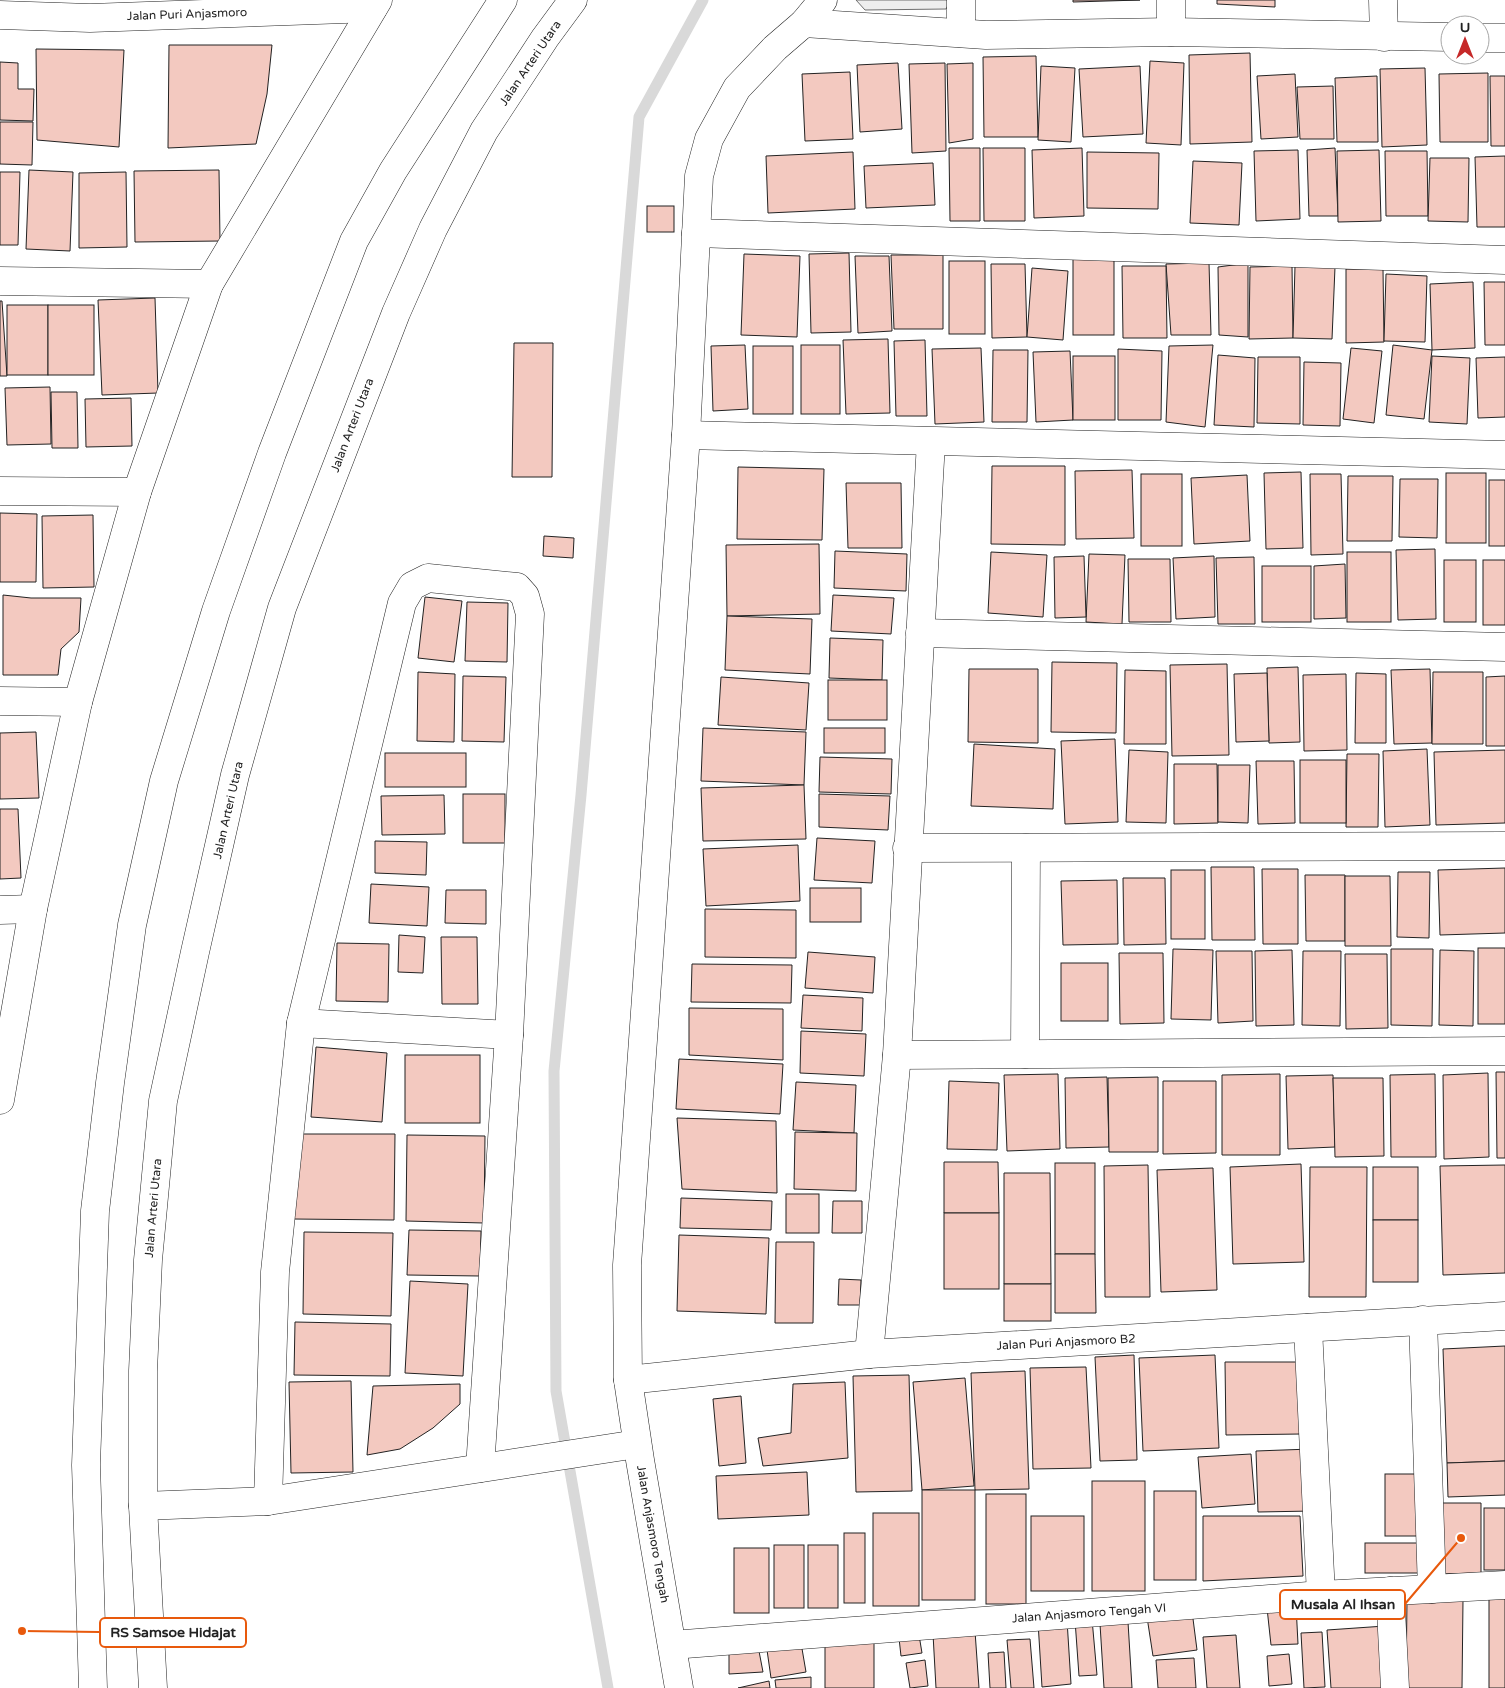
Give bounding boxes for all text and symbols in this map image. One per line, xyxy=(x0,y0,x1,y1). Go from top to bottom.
street label: Jalan Puri Anjasmoro xyxy=(127,5,247,23)
north arrow xyxy=(1440,15,1490,65)
street label: Jalan Arteri Utara xyxy=(496,18,564,108)
text: U xyxy=(1460,19,1470,36)
street label: Jalan Arteri Utara xyxy=(328,376,376,474)
street label: Jalan Arteri Utara xyxy=(210,760,246,860)
street label: Jalan Arteri Utara xyxy=(142,1158,164,1258)
street label: Jalan Puri Anjasmoro B2 xyxy=(996,1331,1136,1353)
street label: Jalan Anjasmoro Tengah xyxy=(634,1464,672,1604)
callout: Musala Al Ihsan xyxy=(1280,1590,1405,1619)
text: Musala Al Ihsan xyxy=(1291,1596,1395,1613)
street label: Jalan Anjasmoro Tengah VI xyxy=(1011,1601,1167,1625)
callout: RS Samsoe Hidajat xyxy=(100,1618,246,1647)
text: RS Samsoe Hidajat xyxy=(110,1624,236,1641)

